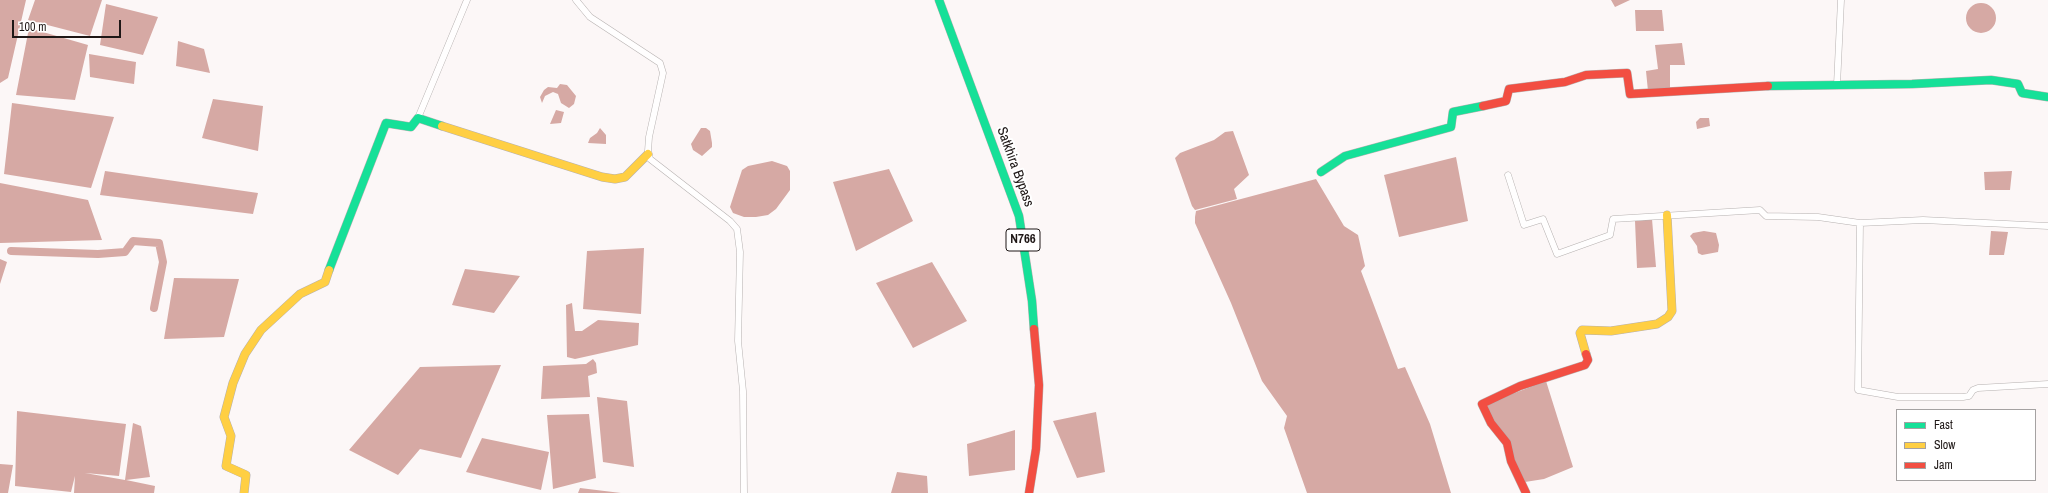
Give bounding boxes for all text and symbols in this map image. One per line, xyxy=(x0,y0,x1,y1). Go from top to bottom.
scale bar xyxy=(14,12,123,38)
text: 100 m xyxy=(19,19,46,35)
street label: Satkhira Bypass xyxy=(993,125,1037,209)
road number: N766 xyxy=(1006,229,1040,251)
legend xyxy=(1896,409,2036,481)
text: Fast xyxy=(1934,417,1953,433)
text: Slow xyxy=(1934,437,1955,453)
text: Jam xyxy=(1934,457,1953,473)

